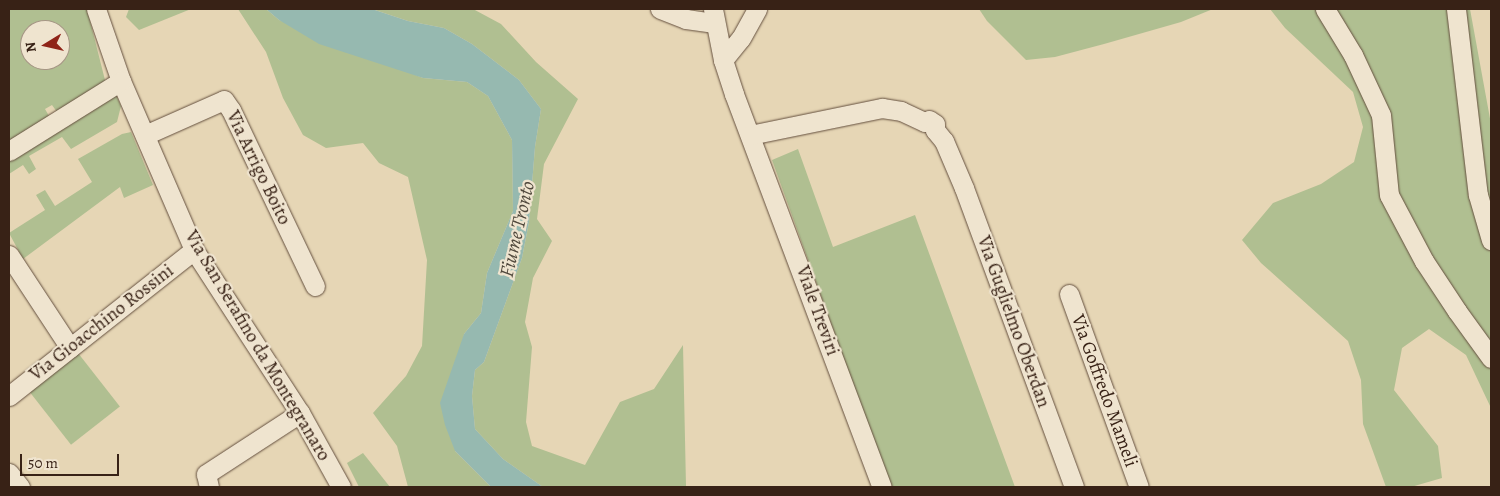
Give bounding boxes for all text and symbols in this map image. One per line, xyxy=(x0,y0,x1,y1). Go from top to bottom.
north arrow xyxy=(20,20,70,70)
text: N xyxy=(20,41,41,54)
street label: Via Arrigo Boito xyxy=(221,107,295,229)
water label: Fiume Tronto xyxy=(494,179,540,279)
street label: Via San Serafino da Montegranaro xyxy=(179,227,335,465)
street label: Via Guglielmo Oberdan xyxy=(971,233,1055,411)
street label: Via Gioacchino Rossini xyxy=(25,260,179,386)
street label: Viale Treviri xyxy=(790,263,844,359)
street label: Via Goffredo Mameli xyxy=(1066,312,1142,470)
scale bar xyxy=(22,444,121,476)
text: 50 m xyxy=(28,453,58,473)

